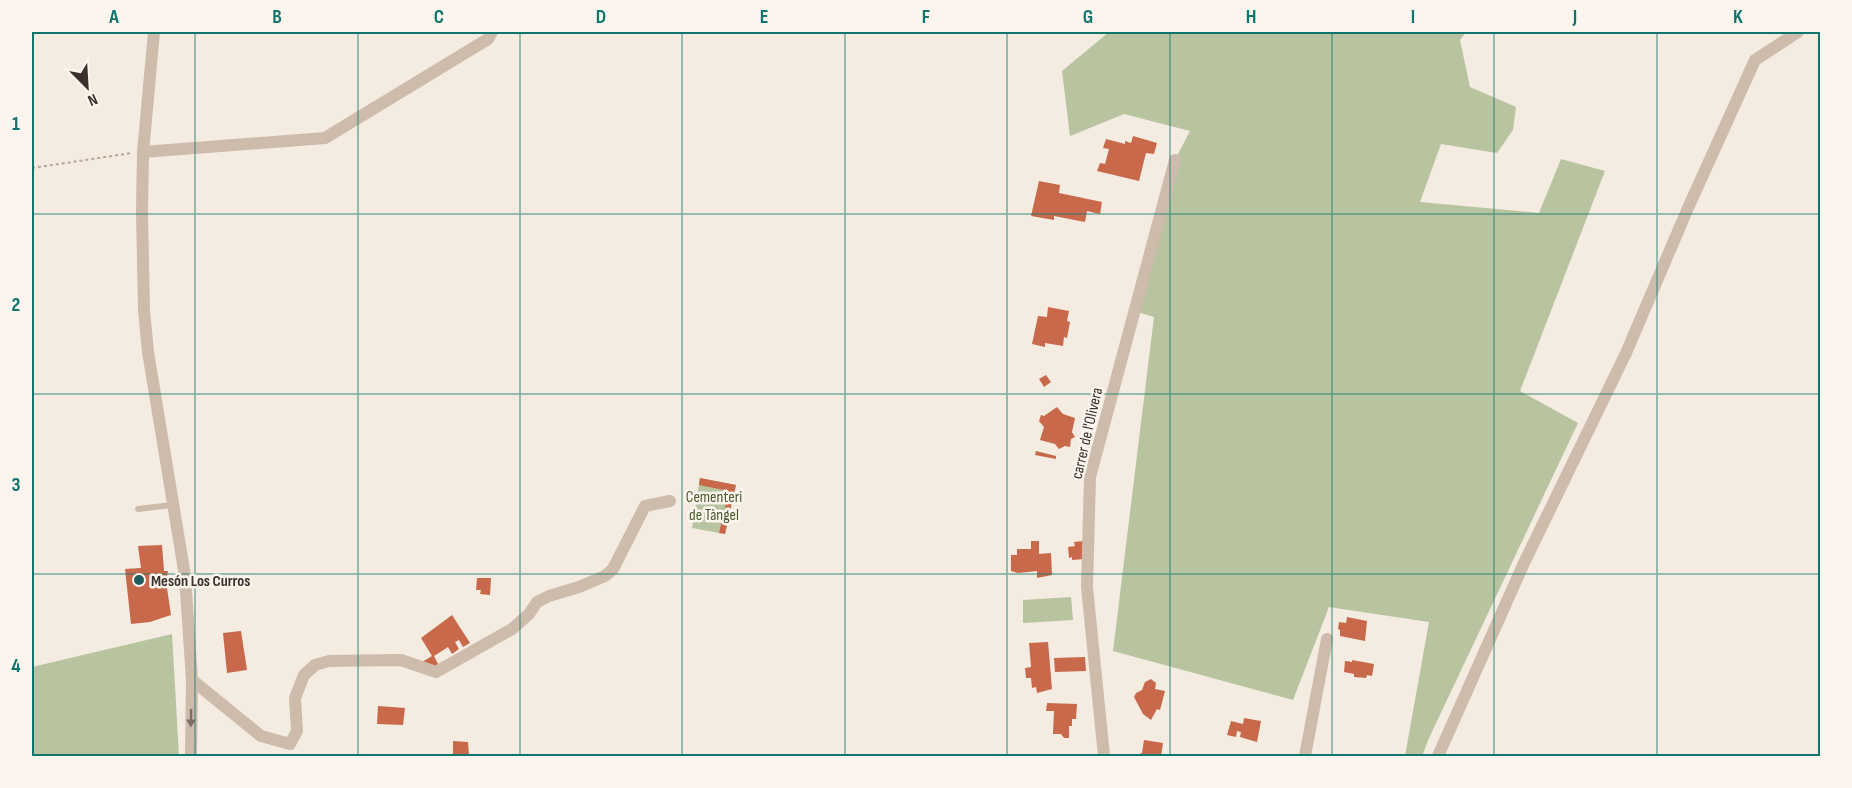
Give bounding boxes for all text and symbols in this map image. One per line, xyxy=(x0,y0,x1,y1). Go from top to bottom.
text: A xyxy=(108,5,119,29)
text: B xyxy=(272,5,282,29)
text: C xyxy=(434,5,444,29)
text: D xyxy=(596,5,606,29)
text: E xyxy=(760,5,768,29)
text: F xyxy=(922,5,930,29)
text: G xyxy=(1083,5,1093,29)
text: H xyxy=(1246,5,1256,29)
text: I xyxy=(1411,5,1415,29)
text: J xyxy=(1572,5,1577,29)
text: K xyxy=(1733,5,1743,29)
north arrow xyxy=(57,57,117,117)
text: N xyxy=(85,89,100,110)
text: 1 xyxy=(12,112,20,136)
text: 2 xyxy=(12,293,20,317)
street label: carrer de l'Olivera xyxy=(1068,386,1107,481)
text: 3 xyxy=(12,473,21,497)
park label: Cementeri de Tàngel xyxy=(686,488,742,525)
place label: Mesón Los Curros xyxy=(151,572,250,591)
marker: Mesón Los Curros xyxy=(132,573,146,587)
text: 4 xyxy=(11,654,21,678)
one-way arrow xyxy=(186,709,196,728)

